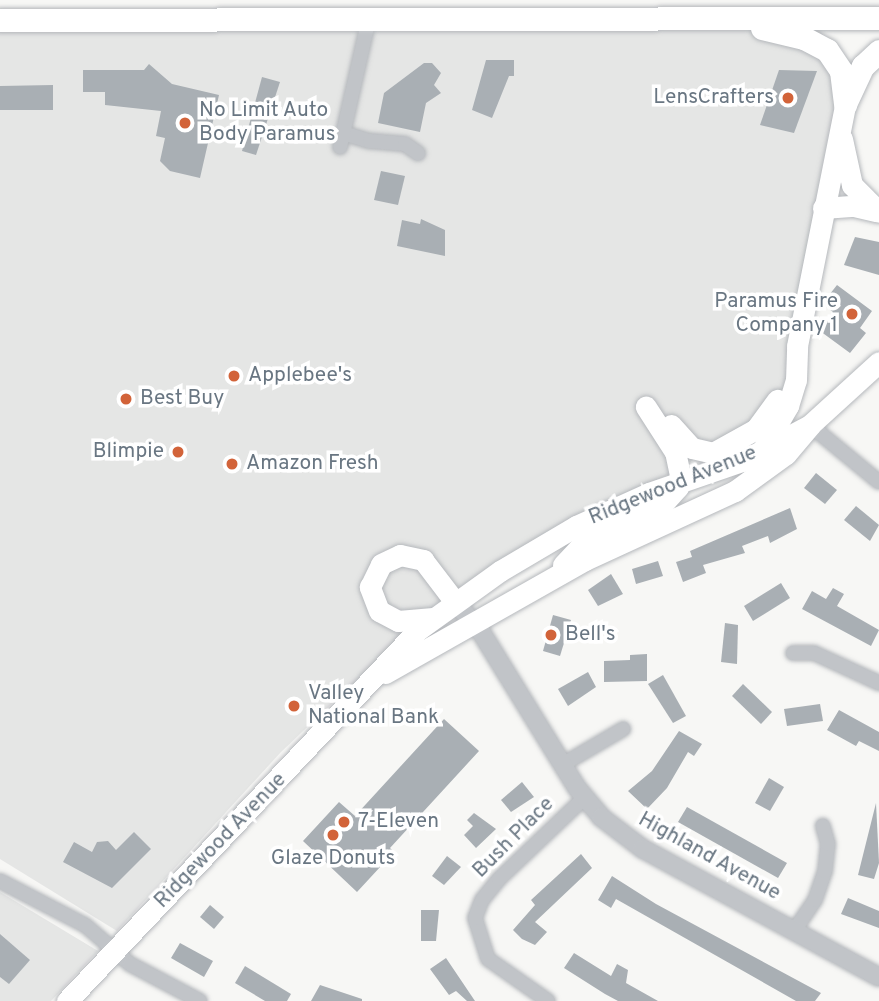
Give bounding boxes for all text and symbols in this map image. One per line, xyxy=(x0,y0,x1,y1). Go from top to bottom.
place label: LensCrafters xyxy=(653,85,774,111)
marker: LensCrafters xyxy=(780,90,796,106)
place label: No Limit Auto Body Paramus xyxy=(199,98,336,148)
marker: No Limit Auto Body Paramus xyxy=(177,115,193,131)
place label: Paramus Fire Company 1 xyxy=(714,289,838,339)
marker: Paramus Fire Company 1 xyxy=(844,306,860,322)
place label: Applebee's xyxy=(248,363,352,389)
marker: Applebee's xyxy=(226,368,242,384)
place label: Best Buy xyxy=(140,386,224,412)
marker: Best Buy xyxy=(118,391,134,407)
place label: Blimpie xyxy=(93,439,164,465)
street label: Ridgewood Avenue xyxy=(585,441,761,531)
marker: Blimpie xyxy=(170,444,186,460)
place label: Amazon Fresh xyxy=(246,451,379,477)
marker: Amazon Fresh xyxy=(224,456,240,472)
place label: Bell's xyxy=(565,622,616,648)
marker: Bell's xyxy=(543,627,559,643)
place label: Valley National Bank xyxy=(308,681,439,731)
marker: Valley National Bank xyxy=(286,698,302,714)
street label: Ridgewood Avenue xyxy=(150,768,292,914)
street label: Bush Place xyxy=(468,792,560,884)
street label: Highland Avenue xyxy=(633,807,785,907)
place label: 7-Eleven xyxy=(358,809,439,835)
marker: 7-Eleven xyxy=(336,814,352,830)
marker: Glaze Donuts xyxy=(325,827,341,843)
place label: Glaze Donuts xyxy=(271,846,395,872)

